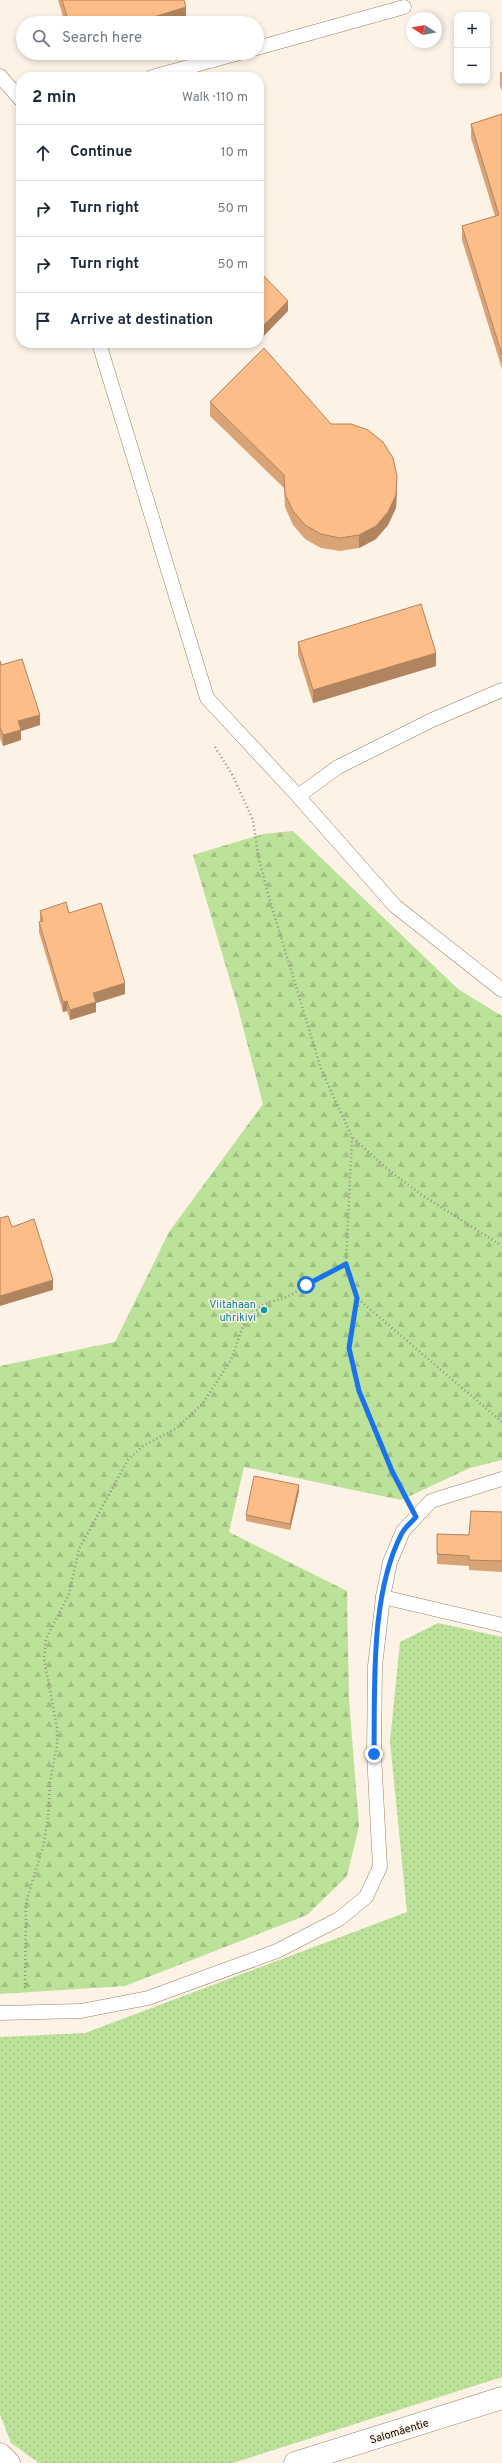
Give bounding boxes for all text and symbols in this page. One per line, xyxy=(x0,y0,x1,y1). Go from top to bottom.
north arrow xyxy=(406,12,442,48)
map controls xyxy=(454,12,490,84)
button: + xyxy=(454,12,490,48)
search box xyxy=(16,16,264,60)
icon: search xyxy=(30,27,52,49)
text: Search here xyxy=(62,29,142,48)
button: − xyxy=(454,48,490,84)
text: 2 min xyxy=(32,87,76,109)
text: Walk · 110 m xyxy=(182,90,248,106)
icon: ahead xyxy=(32,142,54,164)
text: Continue xyxy=(70,143,132,162)
text: 10 m xyxy=(221,145,248,161)
icon: right xyxy=(32,198,54,220)
text: Turn right xyxy=(70,199,139,218)
text: 50 m xyxy=(218,201,248,217)
icon: right xyxy=(32,254,54,276)
text: Turn right xyxy=(70,255,139,274)
text: 50 m xyxy=(218,257,248,273)
icon: arrive xyxy=(32,310,54,332)
text: Arrive at destination xyxy=(70,311,213,330)
route start xyxy=(297,1276,315,1294)
place label: Viitahaan uhrikivi xyxy=(209,1298,256,1325)
marker: Viitahaan uhrikivi xyxy=(259,1305,269,1315)
route end xyxy=(365,1745,383,1763)
street label: Salomäentie xyxy=(368,2416,431,2448)

